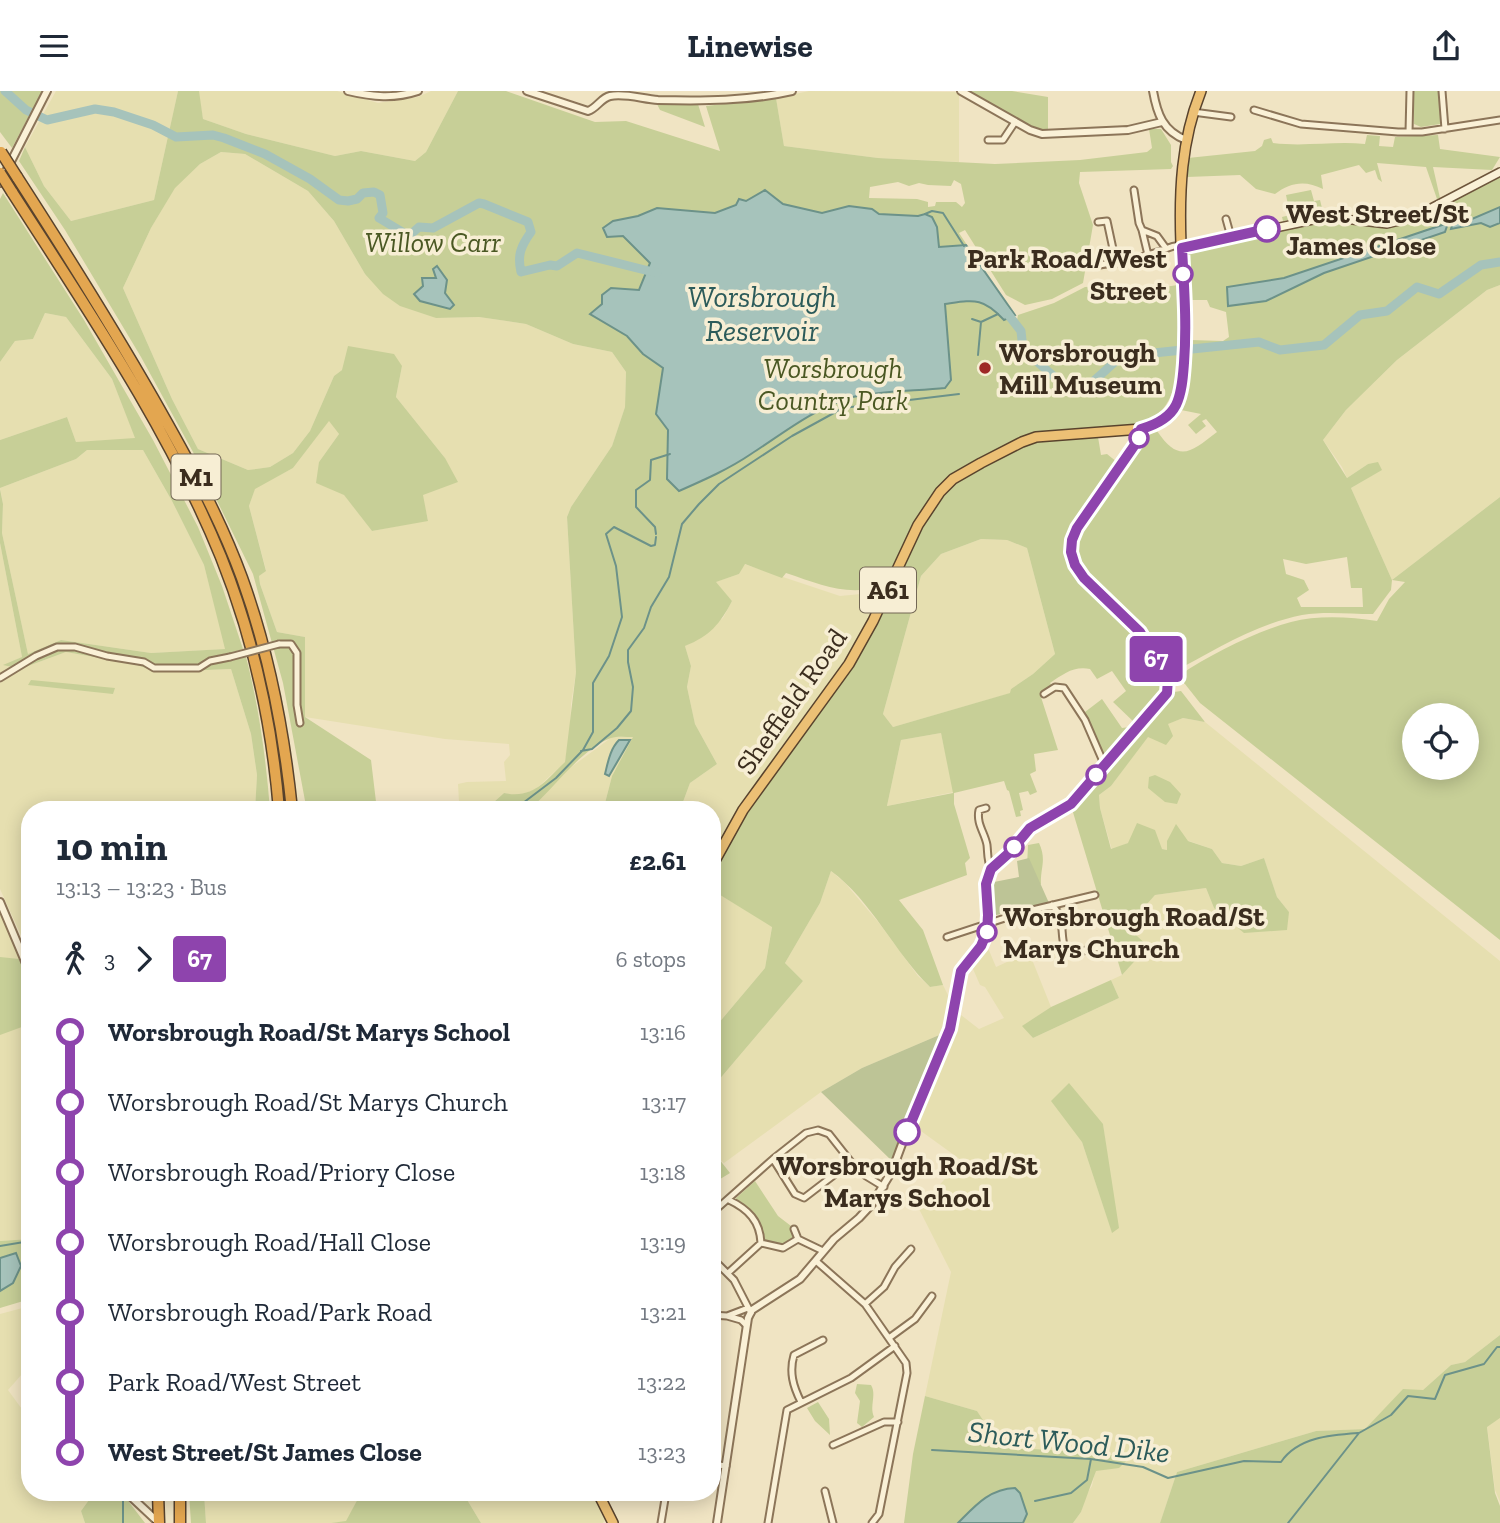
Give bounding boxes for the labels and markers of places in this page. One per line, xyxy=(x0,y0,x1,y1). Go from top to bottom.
place label: West Street/St James Close xyxy=(1286,197,1470,262)
marker: West Street/St James Close xyxy=(1254,216,1280,242)
place label: Park Road/West Street xyxy=(967,242,1168,307)
marker: Park Road/West Street xyxy=(1173,264,1193,284)
place label: Worsbrough Mill Museum xyxy=(999,336,1162,401)
marker: Worsbrough Mill Museum xyxy=(977,360,993,376)
unlabelled marker xyxy=(1129,428,1149,448)
unlabelled marker xyxy=(1086,765,1106,785)
unlabelled marker xyxy=(1004,837,1024,857)
place label: Worsbrough Road/St Marys Church xyxy=(1003,900,1265,965)
marker: Worsbrough Road/St Marys Church xyxy=(977,922,997,942)
marker: Worsbrough Road/St Marys School xyxy=(894,1119,920,1145)
place label: Worsbrough Road/St Marys School xyxy=(776,1149,1039,1214)

